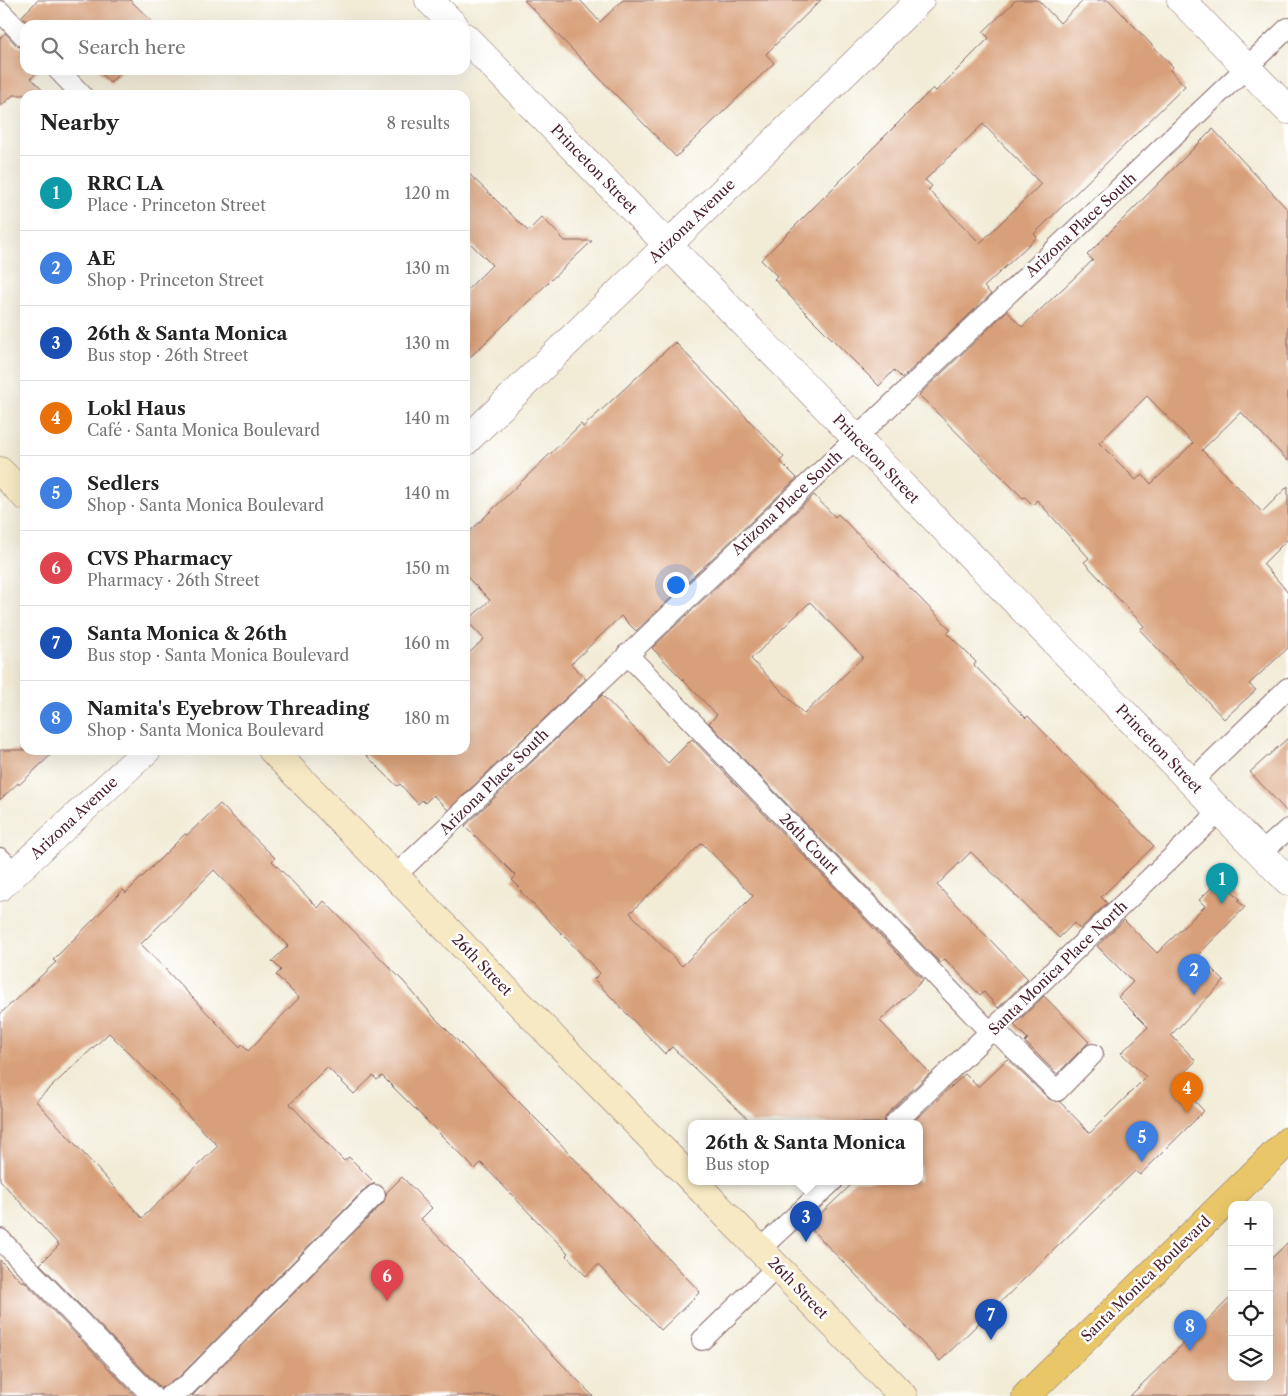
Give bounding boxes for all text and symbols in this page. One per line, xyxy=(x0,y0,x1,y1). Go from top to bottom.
search box xyxy=(20,20,470,75)
icon: search xyxy=(38,34,66,62)
text: Search here xyxy=(78,36,186,59)
text: Nearby xyxy=(40,110,119,135)
text: 8 results xyxy=(387,113,450,133)
street label: Princeton Street xyxy=(547,120,642,218)
street label: Arizona Place South xyxy=(1021,168,1140,282)
text: RRC LA xyxy=(87,172,164,195)
street label: Arizona Avenue xyxy=(644,175,739,267)
text: 1 xyxy=(52,183,60,203)
text: 120 m xyxy=(405,183,450,203)
text: Place · Princeton Street xyxy=(87,195,266,215)
text: AE xyxy=(87,247,115,270)
text: 2 xyxy=(51,258,61,278)
text: 130 m xyxy=(405,258,450,278)
text: Shop · Princeton Street xyxy=(87,270,264,290)
text: 26th & Santa Monica xyxy=(87,322,288,345)
text: 3 xyxy=(51,333,61,353)
text: 130 m xyxy=(405,333,450,353)
text: Bus stop · 26th Street xyxy=(87,345,248,365)
text: Lokl Haus xyxy=(87,397,186,420)
text: 4 xyxy=(51,408,61,428)
text: 140 m xyxy=(405,408,450,428)
street label: Princeton Street xyxy=(829,410,924,508)
text: Café · Santa Monica Boulevard xyxy=(87,420,320,440)
street label: Arizona Place South xyxy=(727,446,846,560)
text: Sedlers xyxy=(87,472,159,495)
text: 5 xyxy=(52,483,60,503)
text: 140 m xyxy=(405,483,450,503)
text: Shop · Santa Monica Boulevard xyxy=(87,495,324,515)
text: CVS Pharmacy xyxy=(87,547,232,570)
text: 6 xyxy=(51,558,61,578)
text: 150 m xyxy=(405,558,450,578)
text: Pharmacy · 26th Street xyxy=(87,570,260,590)
your location xyxy=(663,572,689,598)
text: Santa Monica & 26th xyxy=(87,622,287,645)
text: 7 xyxy=(52,633,60,653)
text: 160 m xyxy=(405,633,450,653)
text: Bus stop · Santa Monica Boulevard xyxy=(87,645,349,665)
text: Namita's Eyebrow Threading xyxy=(87,697,369,720)
street label: Princeton Street xyxy=(1112,700,1207,798)
text: 8 xyxy=(51,708,61,728)
text: 180 m xyxy=(404,708,450,728)
text: Shop · Santa Monica Boulevard xyxy=(87,720,324,740)
street label: Arizona Place South xyxy=(434,724,553,839)
street label: Arizona Avenue xyxy=(25,772,121,864)
street label: 26th Court xyxy=(776,809,844,879)
pin: 1 xyxy=(1206,863,1238,904)
street label: Santa Monica Place North xyxy=(984,896,1131,1039)
street label: 26th Street xyxy=(448,930,517,1000)
pin: 2 xyxy=(1178,954,1210,995)
pin: 4 xyxy=(1171,1072,1203,1113)
popup xyxy=(688,1120,923,1185)
pin: 5 xyxy=(1126,1121,1158,1162)
text: 26th & Santa Monica xyxy=(705,1131,906,1154)
text: Bus stop xyxy=(705,1154,770,1174)
pin: 3 xyxy=(790,1201,822,1242)
map controls xyxy=(1228,1201,1273,1381)
button: + xyxy=(1228,1201,1273,1246)
street label: Santa Monica Boulevard xyxy=(1077,1212,1215,1346)
button: − xyxy=(1228,1246,1273,1291)
street label: 26th Street xyxy=(764,1253,833,1323)
pin: 6 xyxy=(371,1260,403,1301)
button: locate xyxy=(1228,1291,1273,1336)
pin: 7 xyxy=(975,1299,1007,1340)
pin: 8 xyxy=(1174,1310,1206,1351)
button: layers xyxy=(1228,1336,1273,1381)

